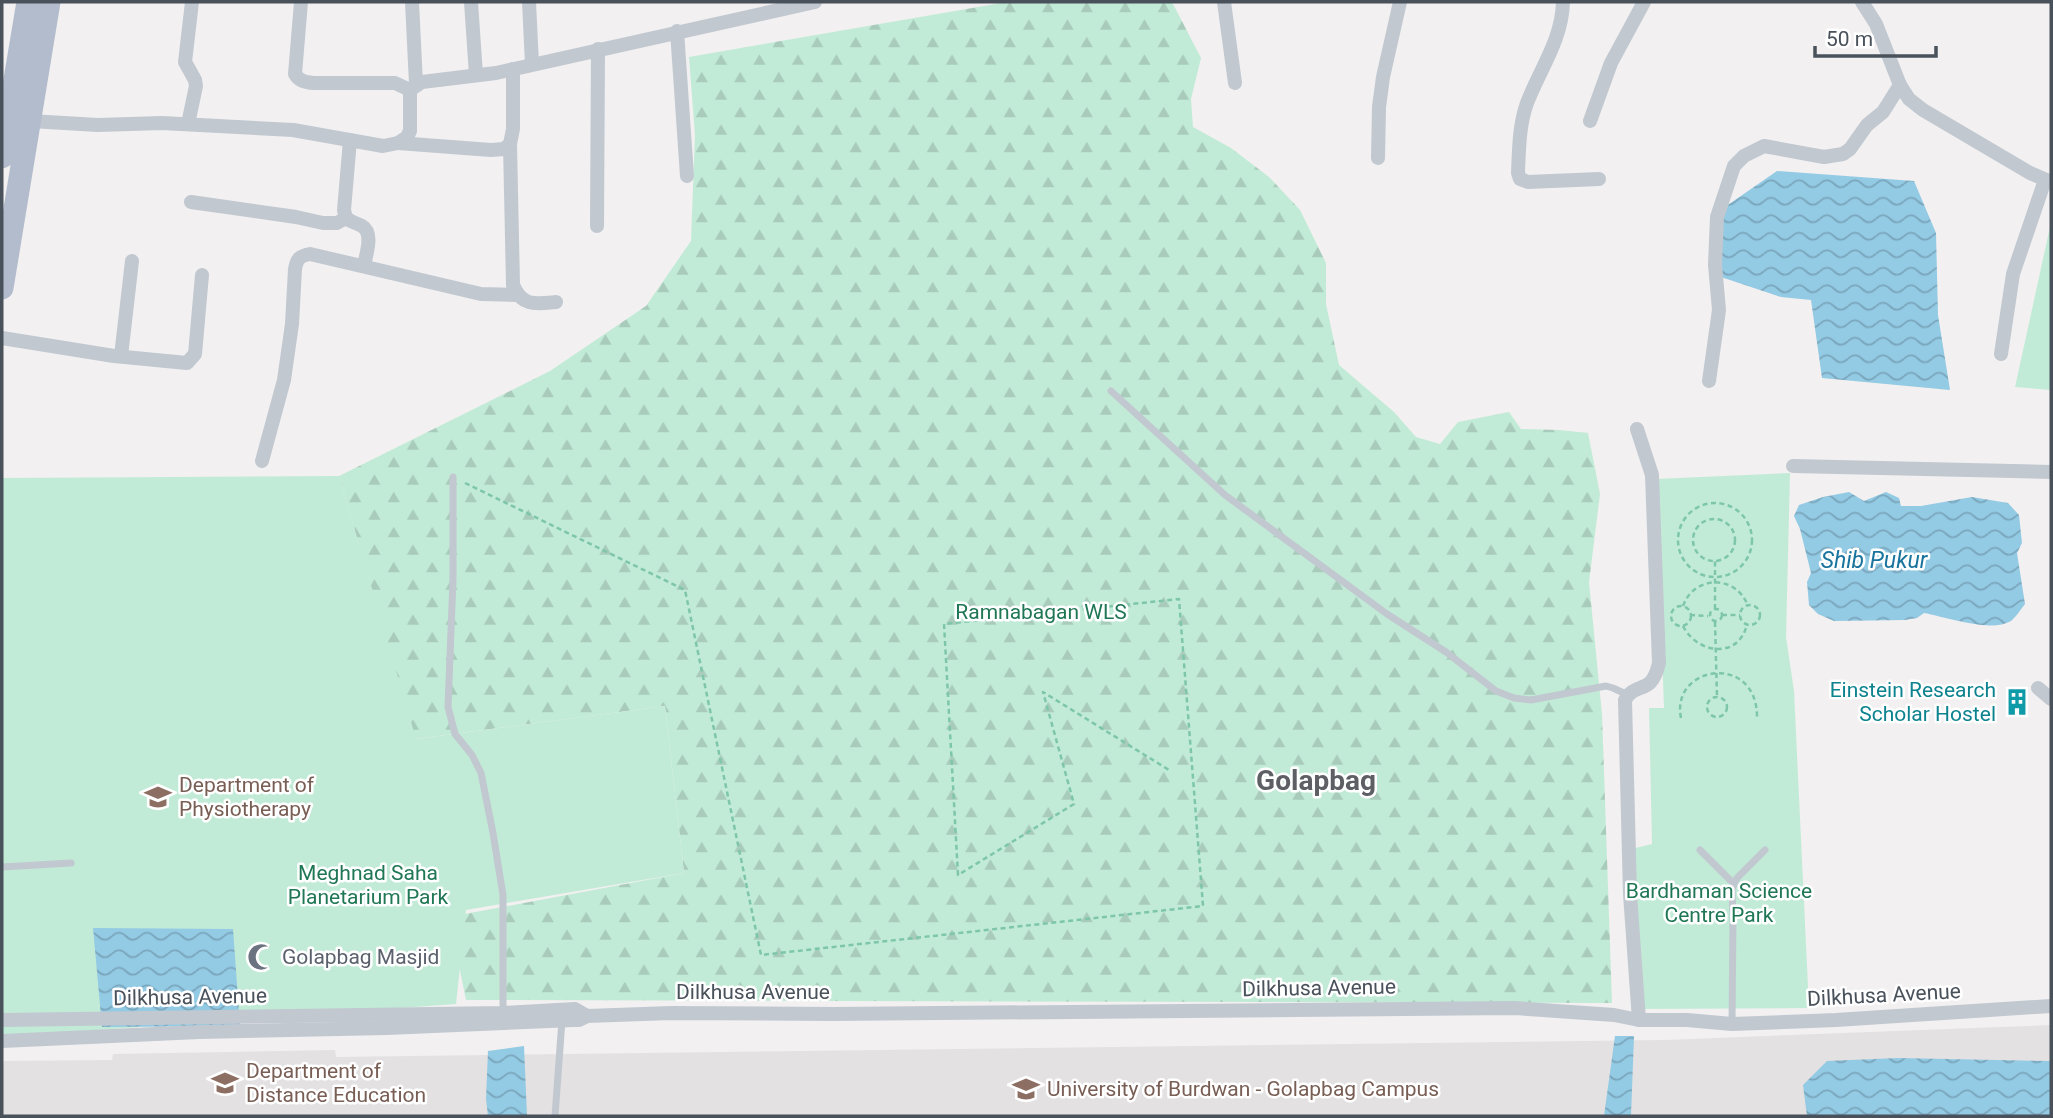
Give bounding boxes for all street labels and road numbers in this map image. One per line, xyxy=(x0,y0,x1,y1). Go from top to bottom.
street label: Dilkhusa Avenue xyxy=(1242,975,1396,1001)
street label: Dilkhusa Avenue xyxy=(1807,979,1961,1011)
street label: Dilkhusa Avenue xyxy=(676,980,830,1004)
street label: Dilkhusa Avenue xyxy=(113,984,267,1010)

